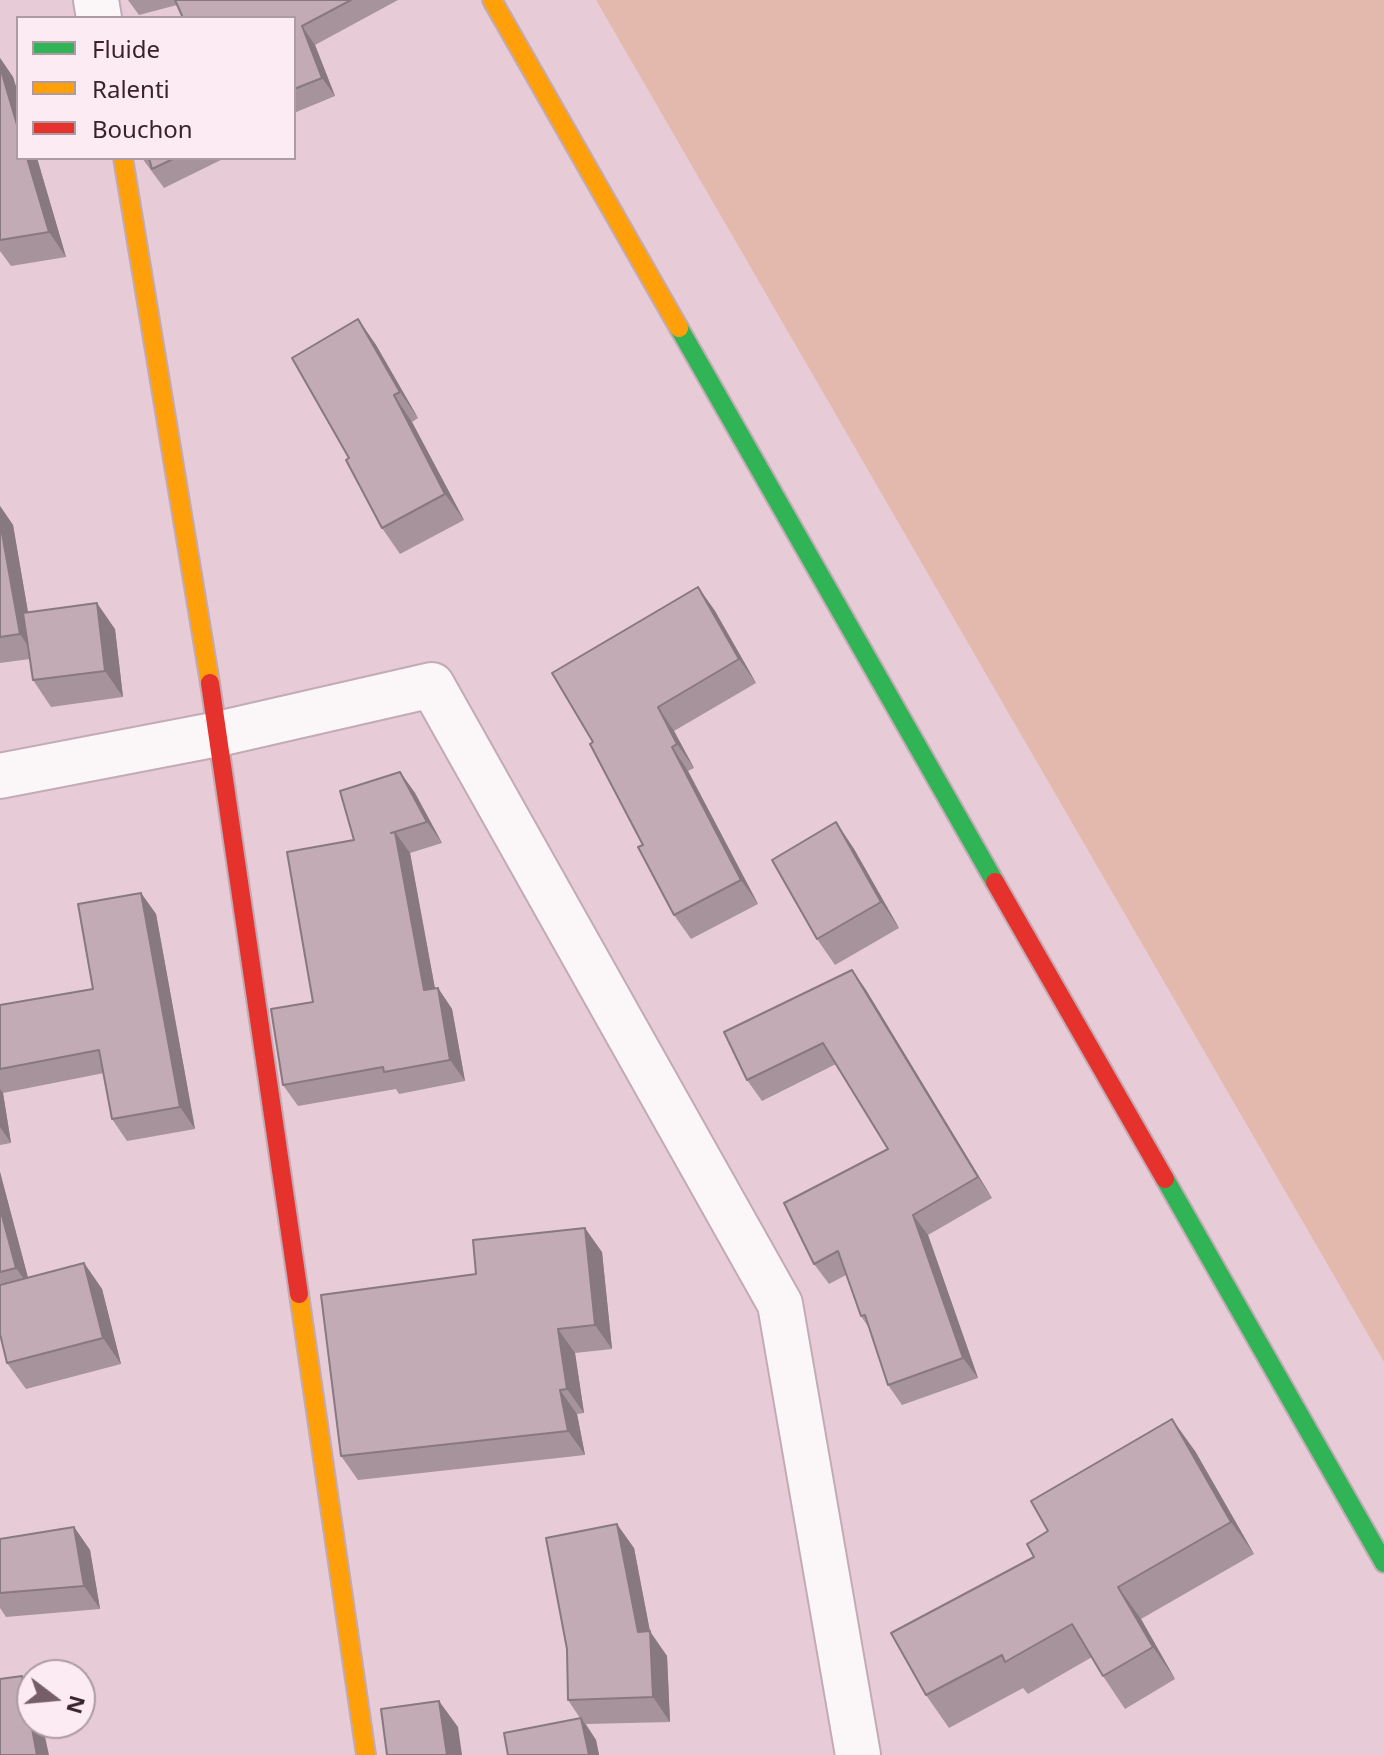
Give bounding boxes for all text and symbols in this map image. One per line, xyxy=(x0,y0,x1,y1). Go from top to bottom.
legend xyxy=(16,16,296,160)
text: Fluide xyxy=(92,32,160,65)
text: Ralenti xyxy=(92,72,170,105)
text: Bouchon xyxy=(92,112,193,145)
north arrow xyxy=(16,1659,96,1739)
text: N xyxy=(60,1692,94,1718)

